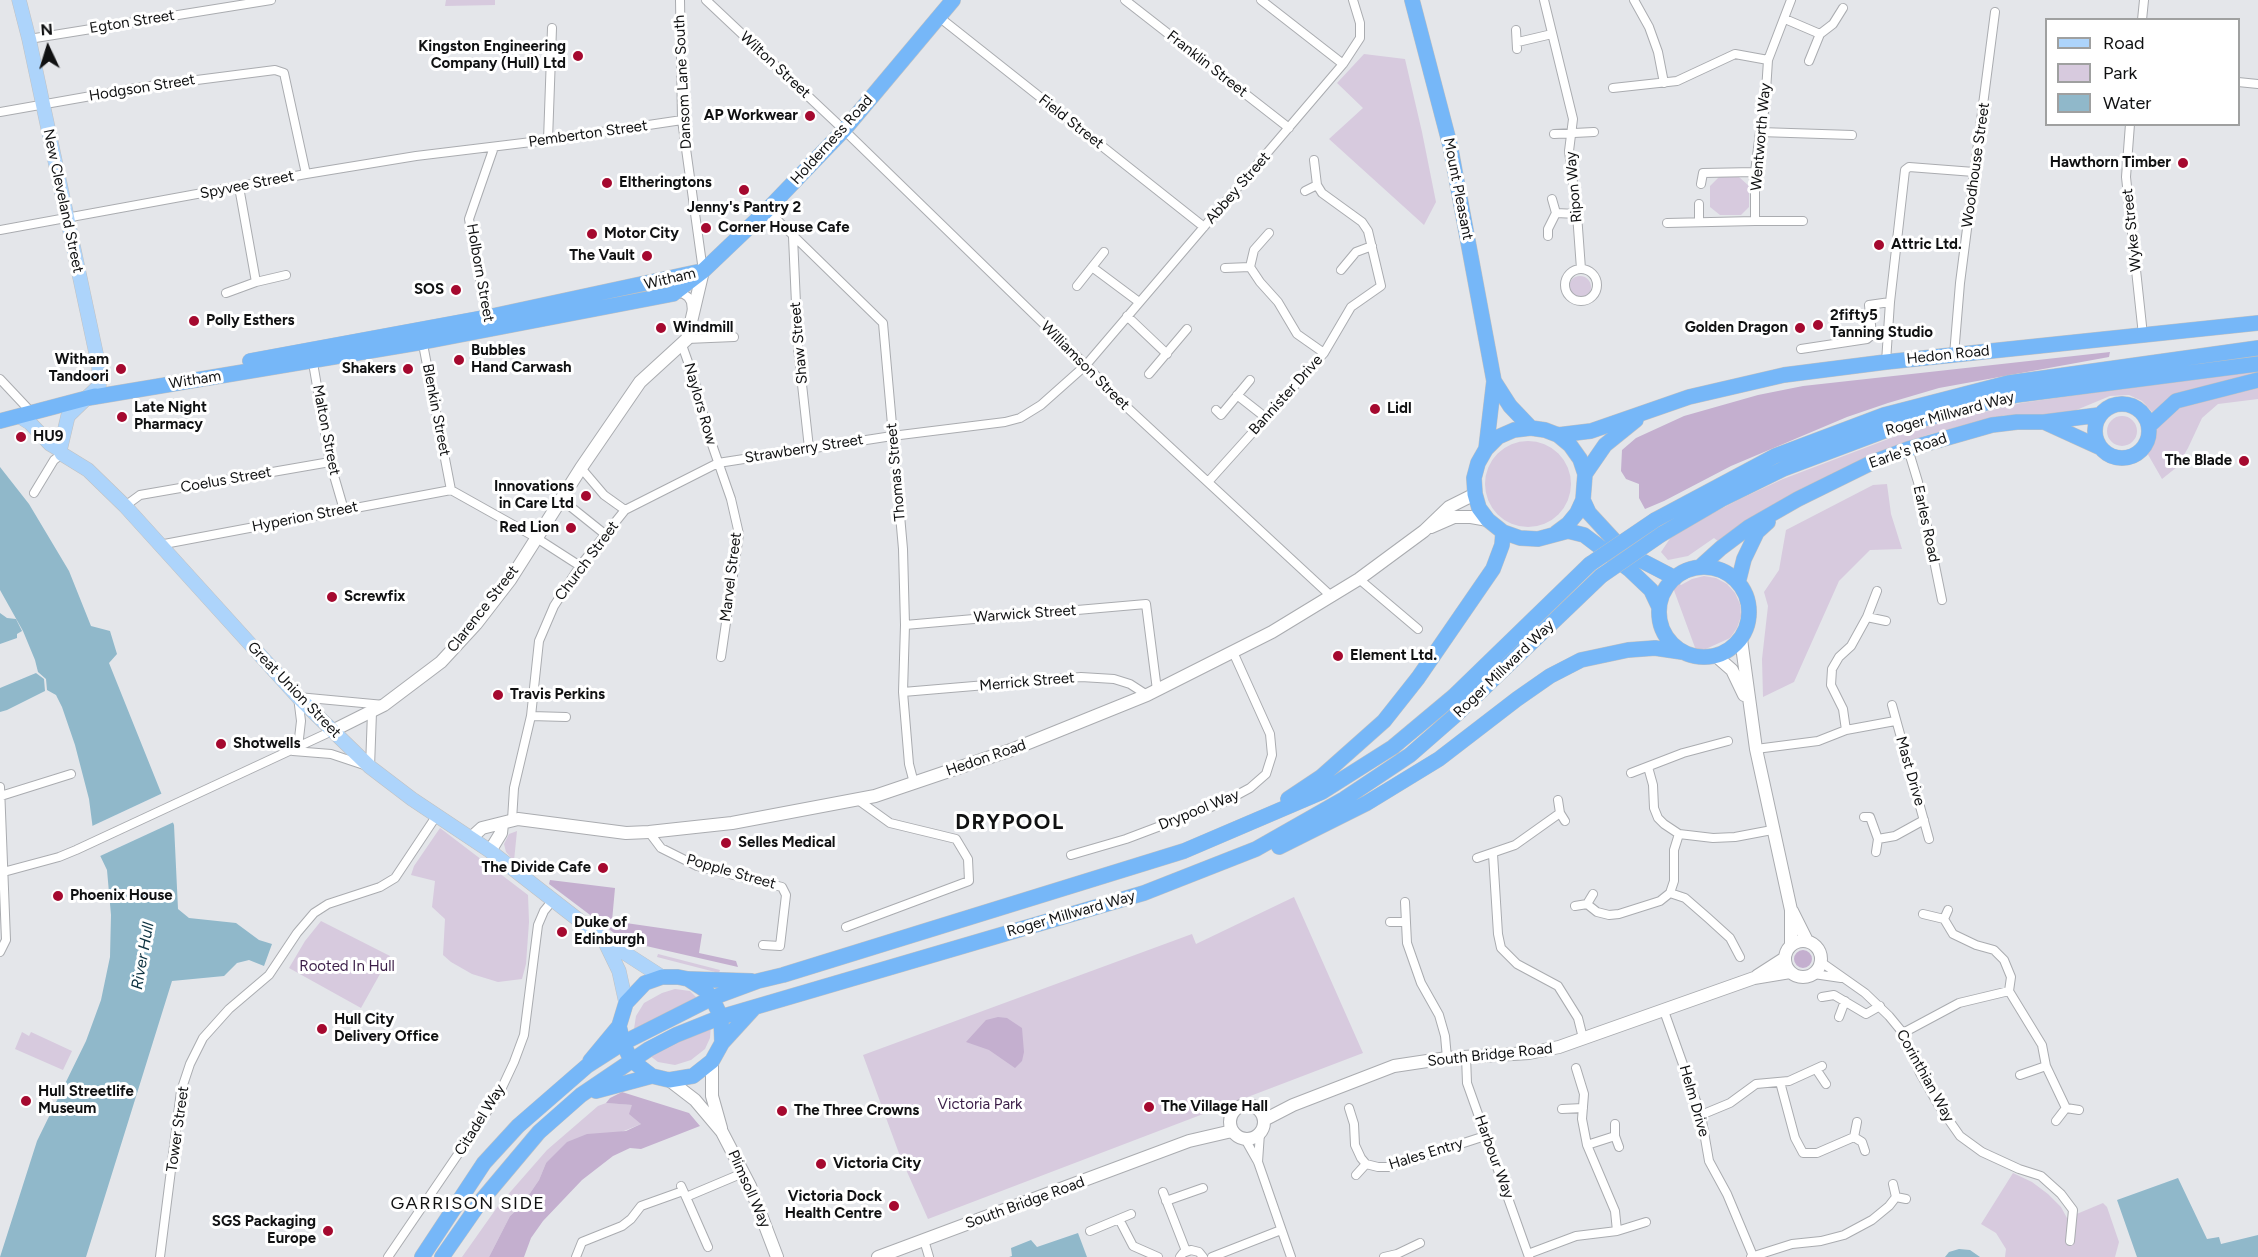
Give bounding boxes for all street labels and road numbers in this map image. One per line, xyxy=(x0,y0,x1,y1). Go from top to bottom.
street label: Egton Street xyxy=(88,6,176,38)
street label: Dansom Lane South xyxy=(670,14,696,150)
street label: Franklin Street xyxy=(1163,27,1251,101)
street label: Wilton Street xyxy=(736,28,814,102)
street label: Hodgson Street xyxy=(88,71,196,105)
street label: Wentworth Way xyxy=(1747,82,1775,192)
street label: Field Street xyxy=(1035,91,1107,153)
street label: Holderness Road xyxy=(787,92,877,188)
street label: Woodhouse Street xyxy=(1958,101,1994,229)
street label: Pemberton Street xyxy=(527,117,649,151)
street label: New Cleveland Street xyxy=(39,127,87,275)
street label: Mount Pleasant xyxy=(1439,136,1477,242)
street label: Abbey Street xyxy=(1202,148,1274,228)
street label: Ripon Way xyxy=(1562,150,1586,224)
street label: Spyvee Street xyxy=(198,167,296,203)
street label: Wyke Street xyxy=(2119,188,2145,272)
street label: Holborn Street xyxy=(462,222,498,324)
street label: Witham xyxy=(642,264,698,294)
street label: Shaw Street xyxy=(786,301,812,385)
street label: Williamson Street xyxy=(1037,318,1133,414)
street label: Hedon Road xyxy=(1906,342,1990,368)
street label: Bannister Drive xyxy=(1245,351,1327,439)
street label: Naylors Row xyxy=(680,361,720,447)
street label: Blenkin Street xyxy=(418,362,454,458)
street label: Witham xyxy=(168,367,222,393)
street label: Malton Street xyxy=(308,383,344,477)
street label: Roger Millward Way xyxy=(1884,388,2016,440)
street label: Thomas Street xyxy=(883,422,909,522)
street label: Earle's Road xyxy=(1867,429,1949,473)
street label: Strawberry Street xyxy=(743,431,865,467)
street label: Coelus Street xyxy=(179,463,273,497)
street label: Earles Road xyxy=(1909,484,1943,564)
street label: Hyperion Street xyxy=(251,498,359,536)
street label: Church Street xyxy=(551,518,623,604)
street label: Marvel Street xyxy=(717,531,745,623)
street label: Clarence Street xyxy=(443,562,523,656)
street label: Warwick Street xyxy=(973,601,1077,627)
street label: Roger Millward Way xyxy=(1450,616,1558,722)
street label: Great Union Street xyxy=(243,638,345,742)
street label: Merrick Street xyxy=(979,669,1075,695)
street label: Mast Drive xyxy=(1892,734,1928,808)
street label: Hedon Road xyxy=(944,736,1028,780)
street label: Drypool Way xyxy=(1156,786,1242,834)
street label: Popple Street xyxy=(684,851,778,893)
street label: Roger Millward Way xyxy=(1005,887,1137,941)
street label: Corinthian Way xyxy=(1892,1027,1958,1125)
street label: South Bridge Road xyxy=(1427,1039,1553,1071)
street label: Helm Drive xyxy=(1675,1063,1713,1139)
street label: Citadel Way xyxy=(451,1081,509,1159)
street label: Tower Street xyxy=(163,1085,193,1173)
street label: Harbour Way xyxy=(1471,1113,1517,1201)
street label: Hales Entry xyxy=(1387,1134,1465,1174)
street label: Plimsoll Way xyxy=(724,1147,774,1231)
street label: South Bridge Road xyxy=(963,1173,1087,1233)

